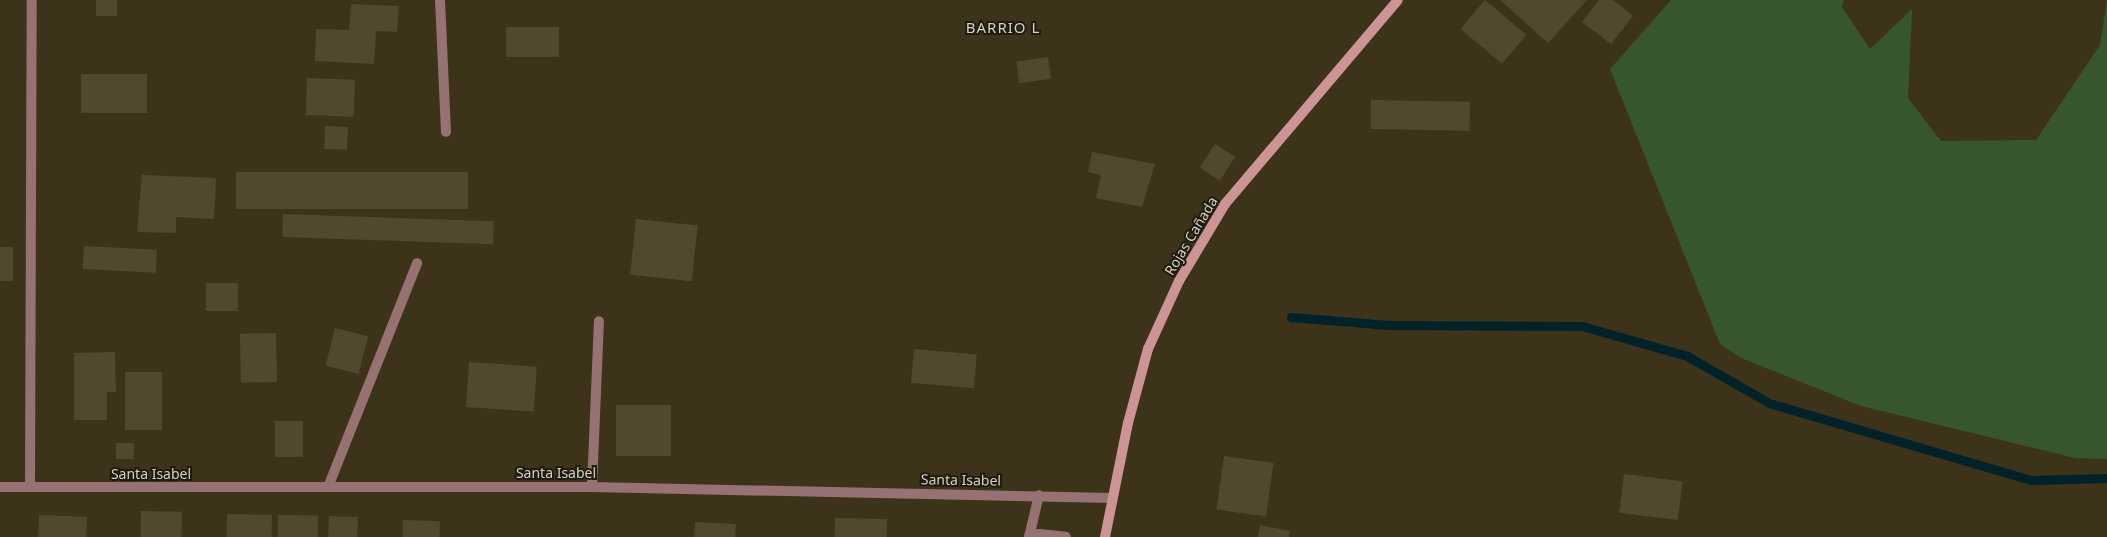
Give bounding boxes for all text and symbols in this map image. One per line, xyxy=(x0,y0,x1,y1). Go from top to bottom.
district label: BARRIO L xyxy=(965,19,1041,37)
street label: Rojas Cañada xyxy=(1161,194,1221,278)
street label: Santa Isabel xyxy=(516,465,596,481)
street label: Santa Isabel xyxy=(111,466,191,482)
street label: Santa Isabel xyxy=(921,471,1001,489)

